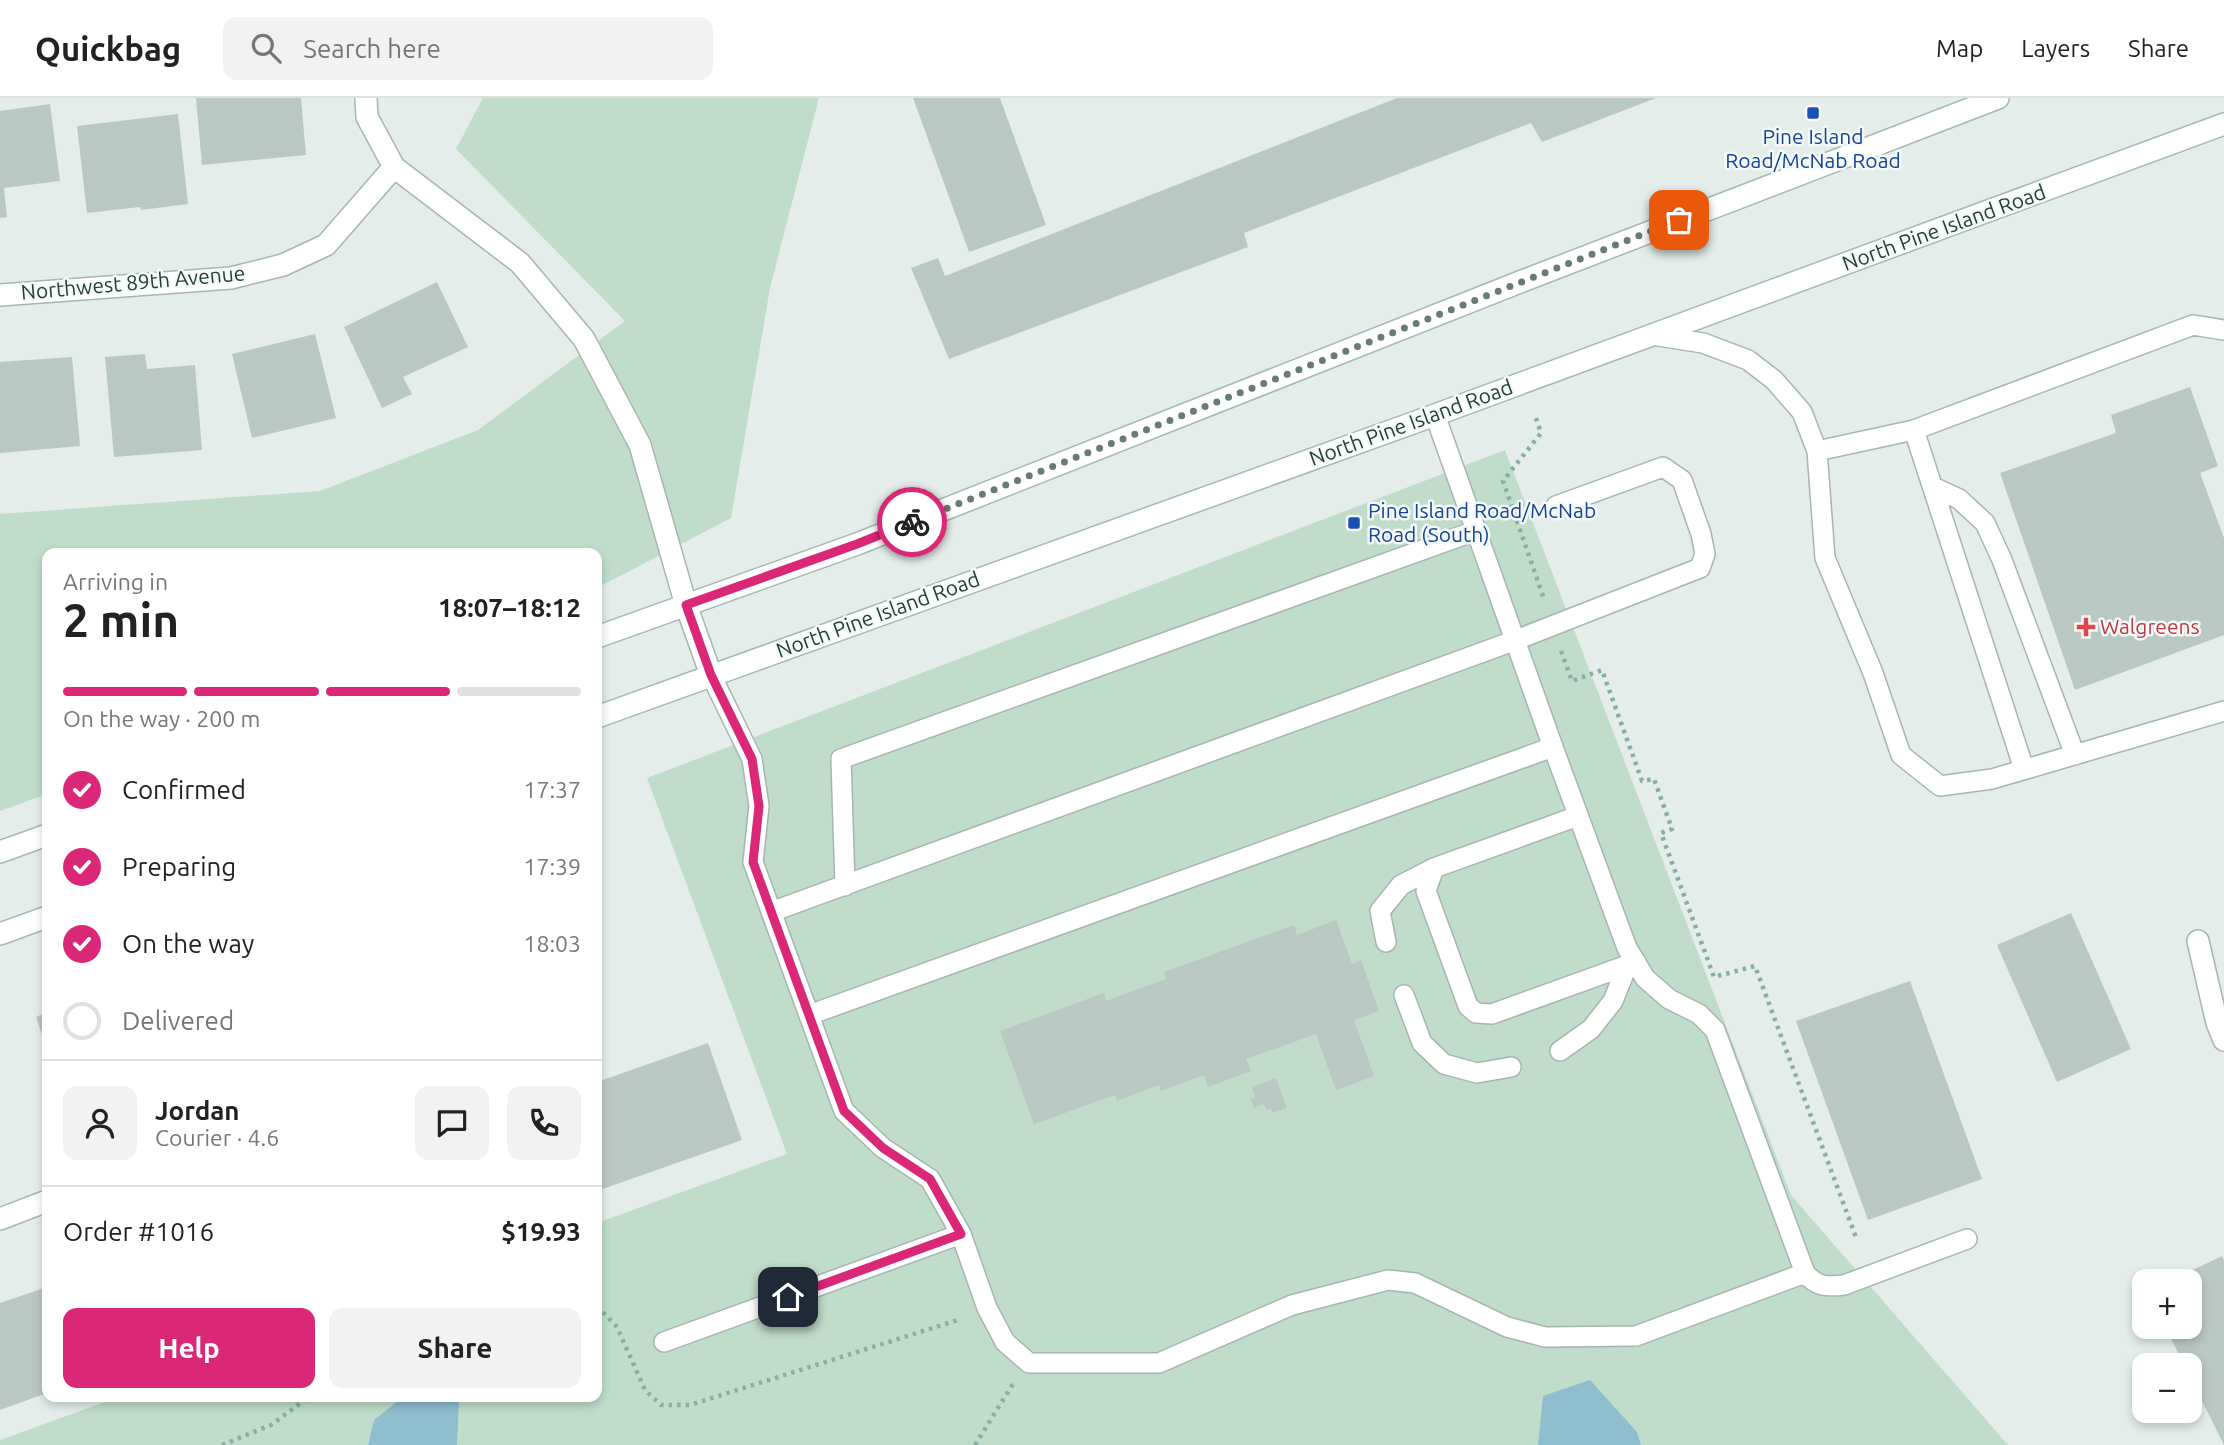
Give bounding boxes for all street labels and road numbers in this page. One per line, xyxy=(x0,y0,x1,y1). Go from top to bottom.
street label: North Pine Island Road xyxy=(1839,179,2049,275)
street label: Northwest 89th Avenue xyxy=(20,260,246,304)
street label: North Pine Island Road xyxy=(1306,374,1516,470)
street label: North Pine Island Road xyxy=(773,566,983,662)

